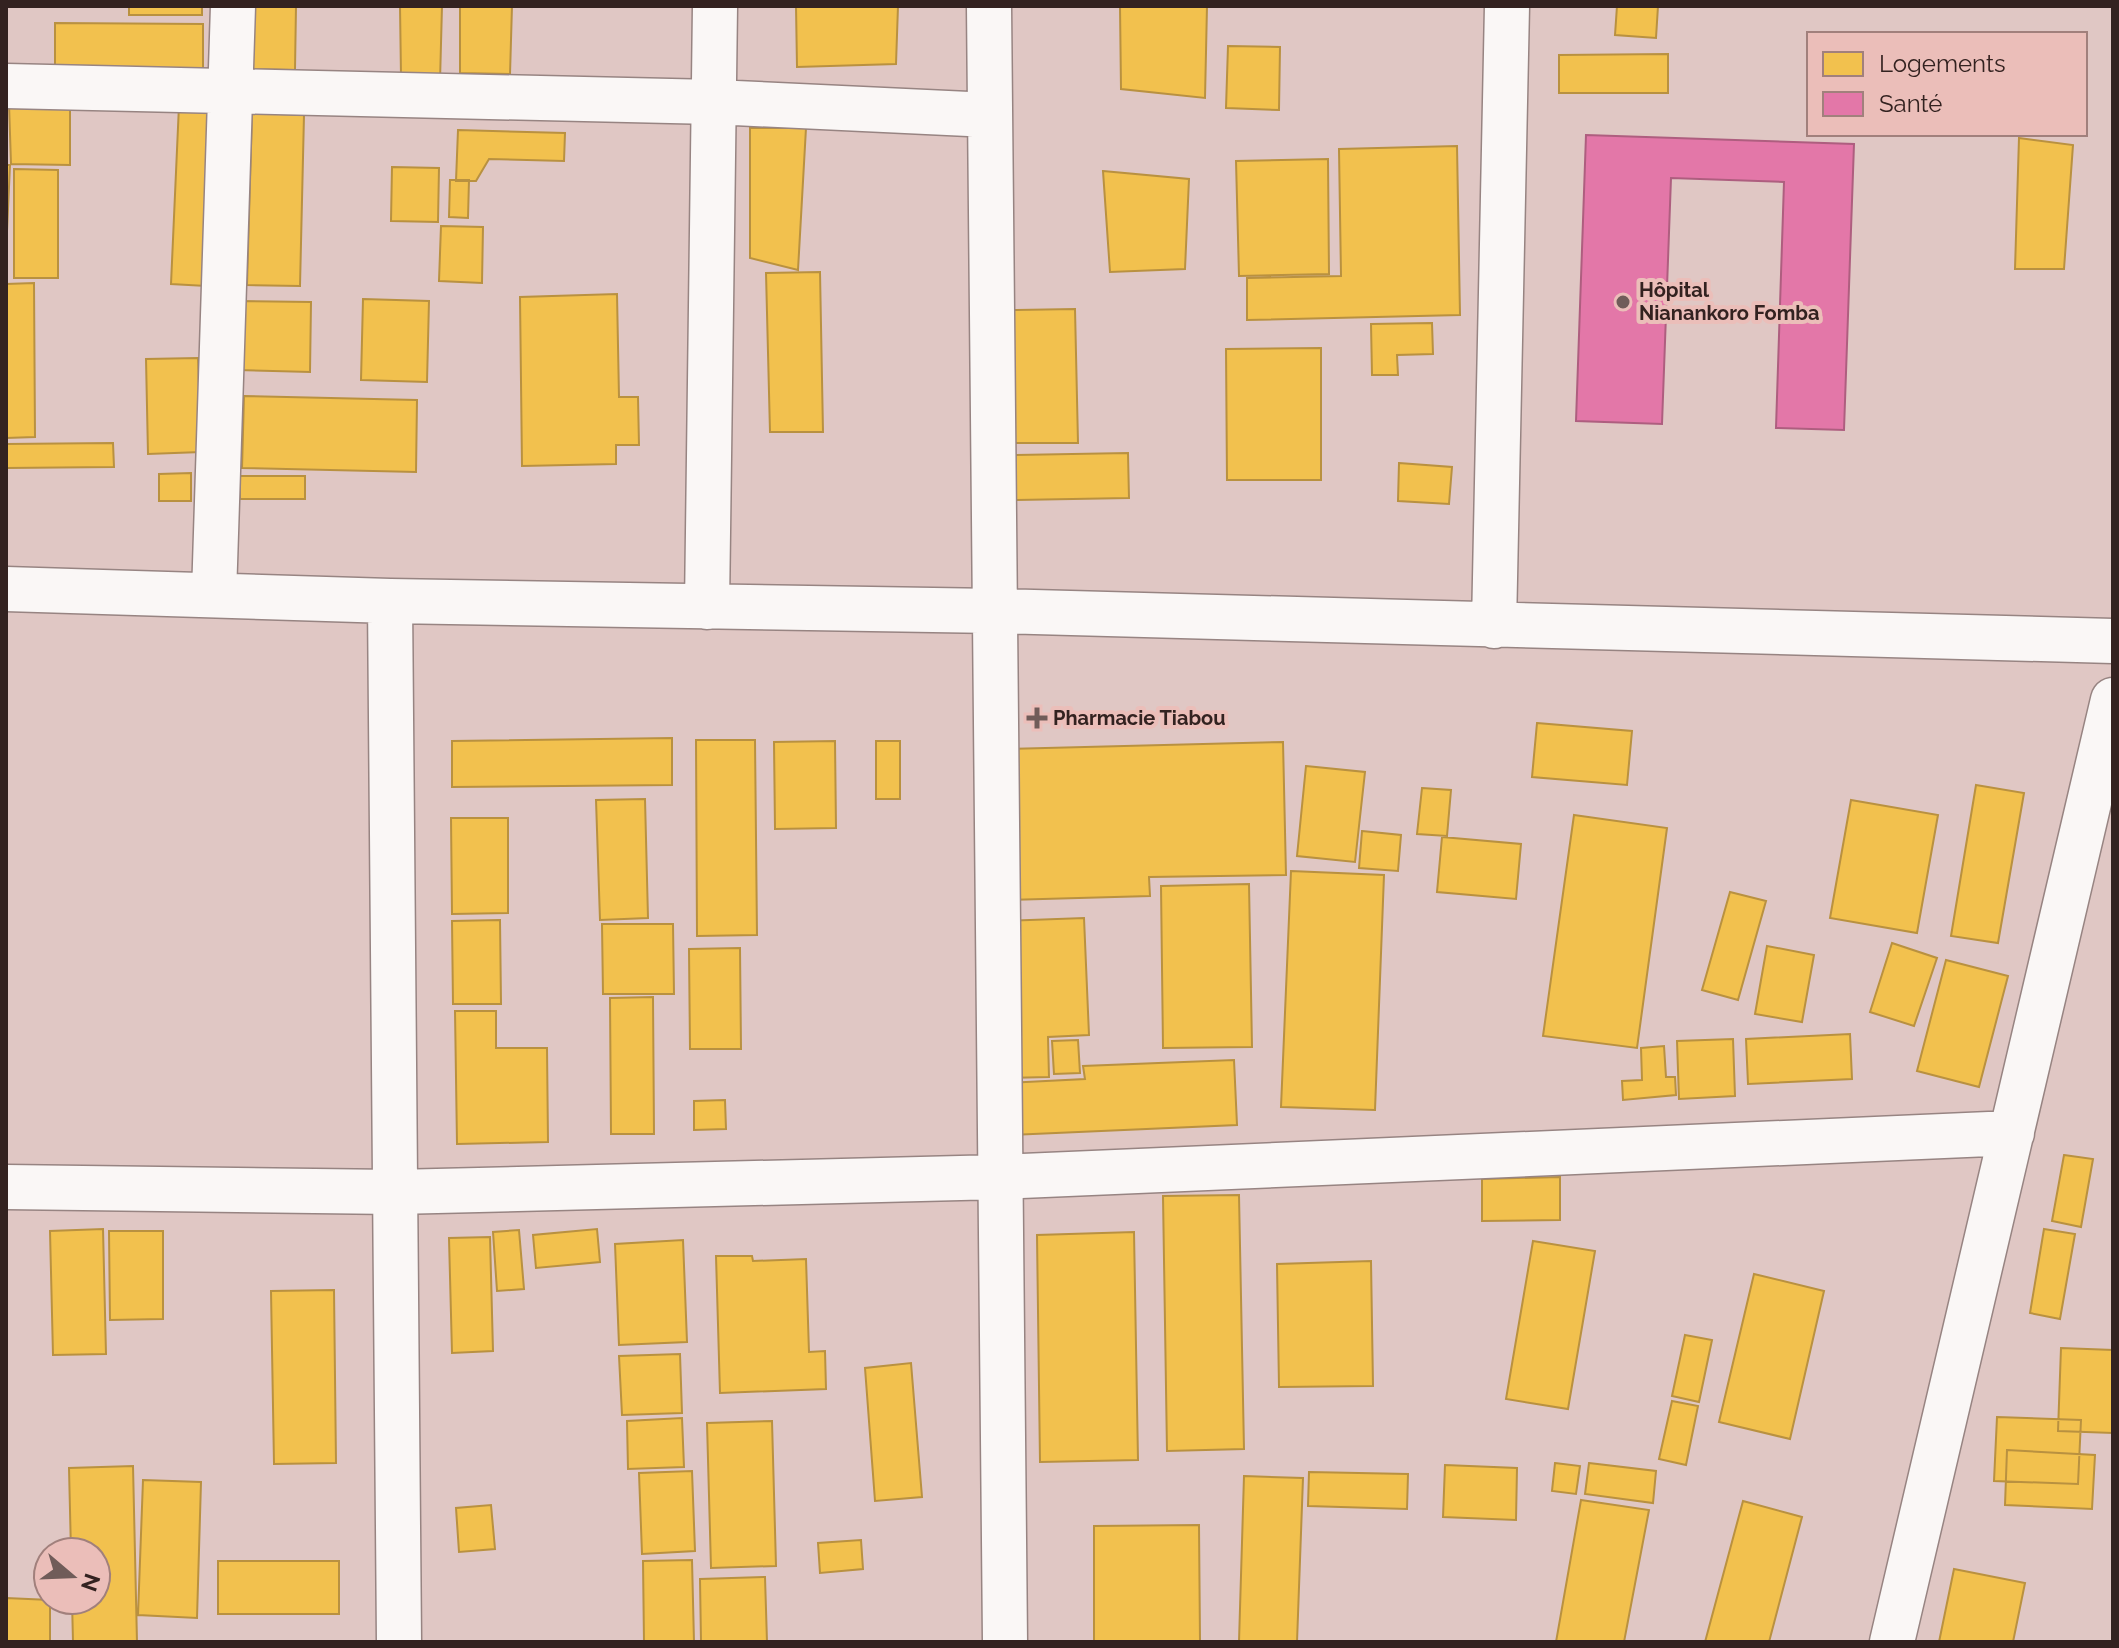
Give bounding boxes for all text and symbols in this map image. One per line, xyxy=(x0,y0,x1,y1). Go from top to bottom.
legend xyxy=(1807,32,2087,136)
text: Logements xyxy=(1879,49,2006,78)
text: Santé xyxy=(1879,89,1942,118)
place label: Hôpital Nianankoro Fomba xyxy=(1639,278,1820,325)
marker: Hôpital Nianankoro Fomba xyxy=(1614,293,1632,311)
place label: Pharmacie Tiabou xyxy=(1053,706,1226,730)
marker: Pharmacie Tiabou xyxy=(1028,709,1046,727)
north arrow xyxy=(32,1536,112,1616)
text: N xyxy=(76,1570,106,1595)

